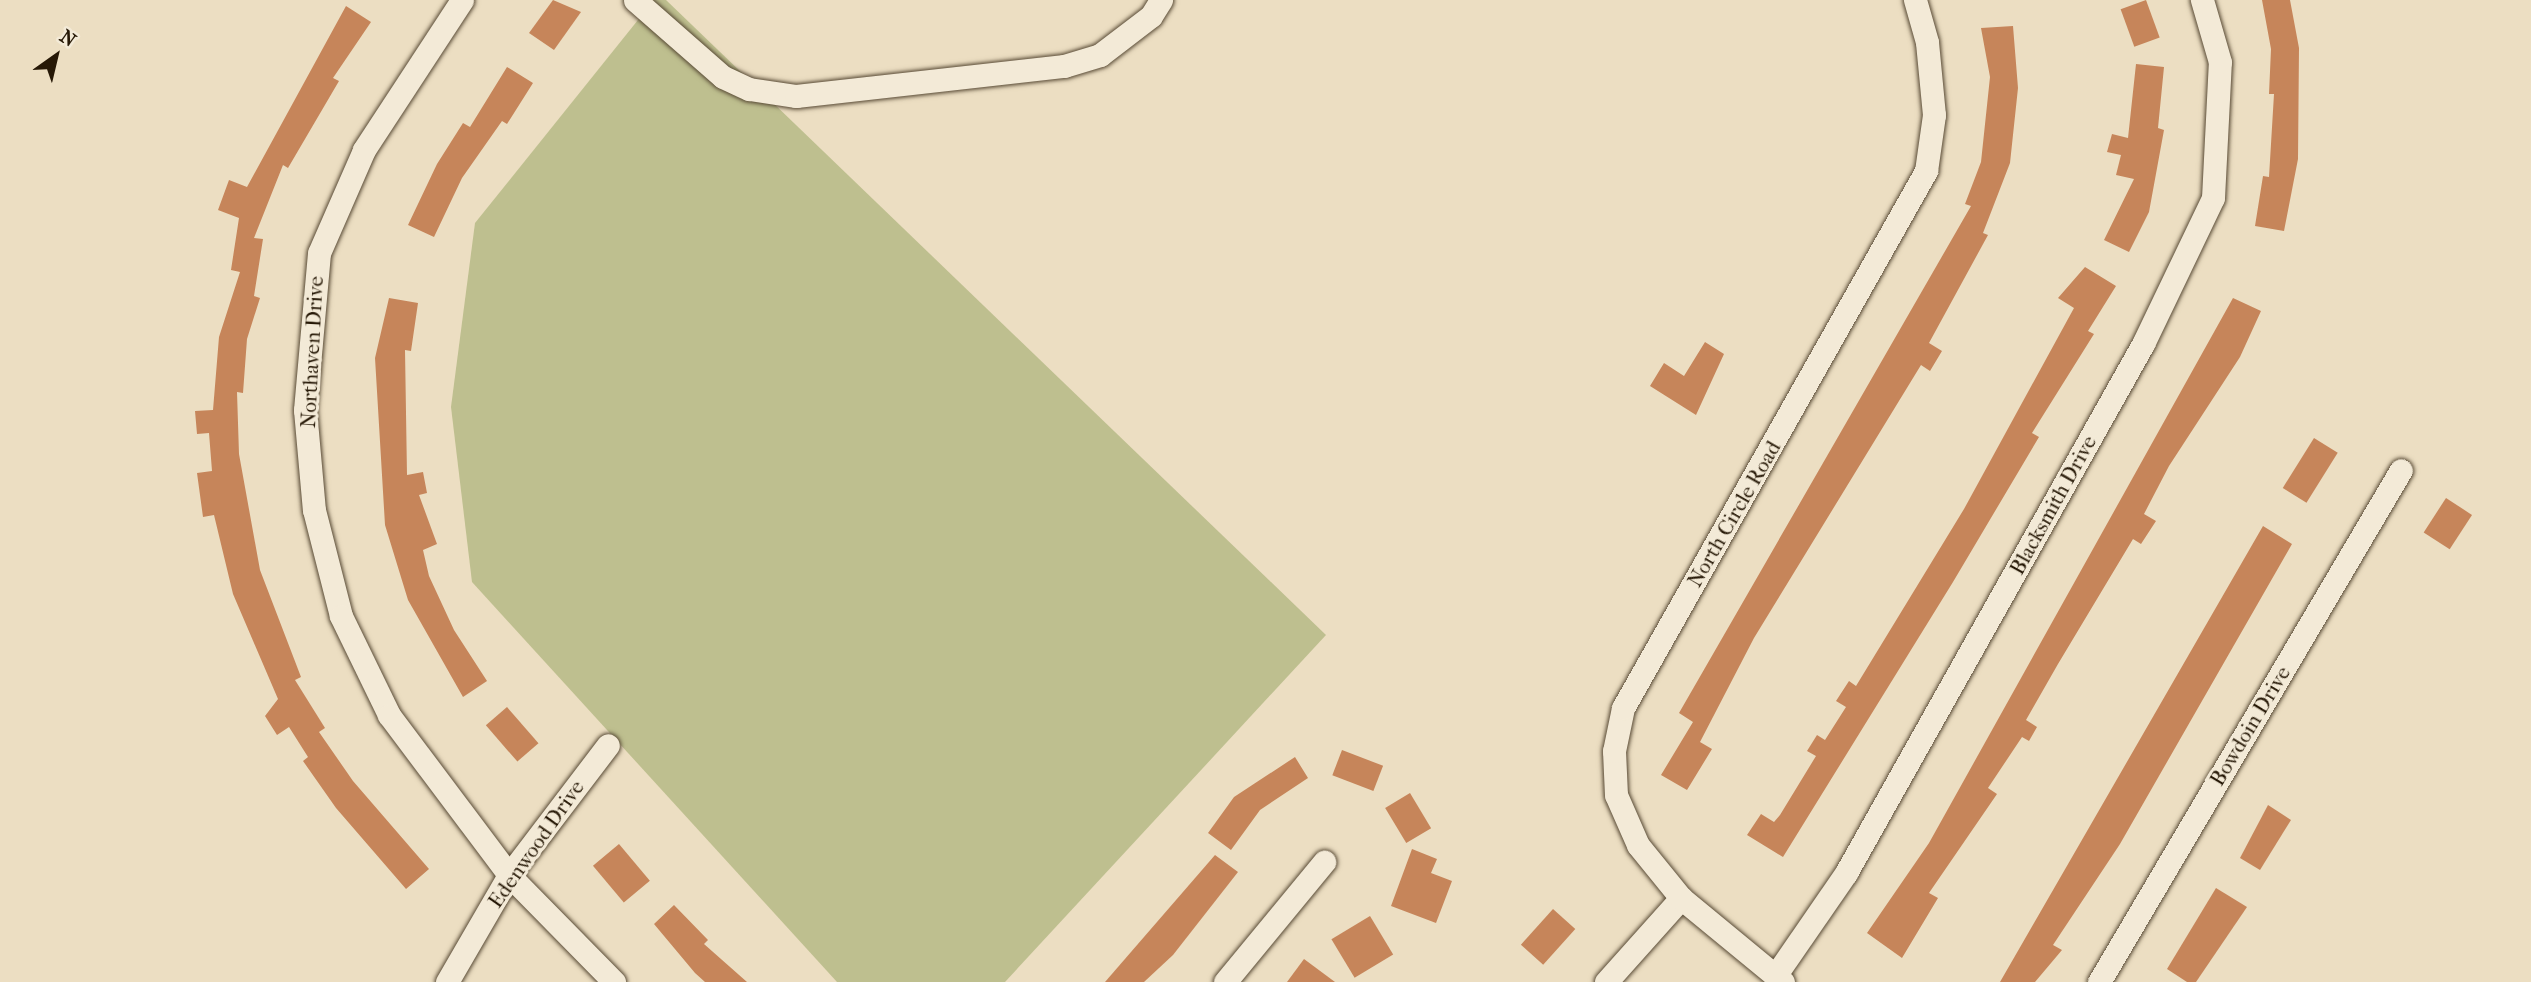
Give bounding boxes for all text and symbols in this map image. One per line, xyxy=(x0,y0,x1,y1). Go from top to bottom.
north arrow xyxy=(21,21,91,91)
text: N xyxy=(56,25,80,52)
street label: Northaven Drive xyxy=(295,275,329,429)
street label: Blacksmith Drive xyxy=(2004,431,2102,579)
street label: North Circle Road xyxy=(1682,437,1786,591)
street label: Bowdoin Drive xyxy=(2204,662,2296,790)
street label: Edenwood Drive xyxy=(483,775,589,913)

